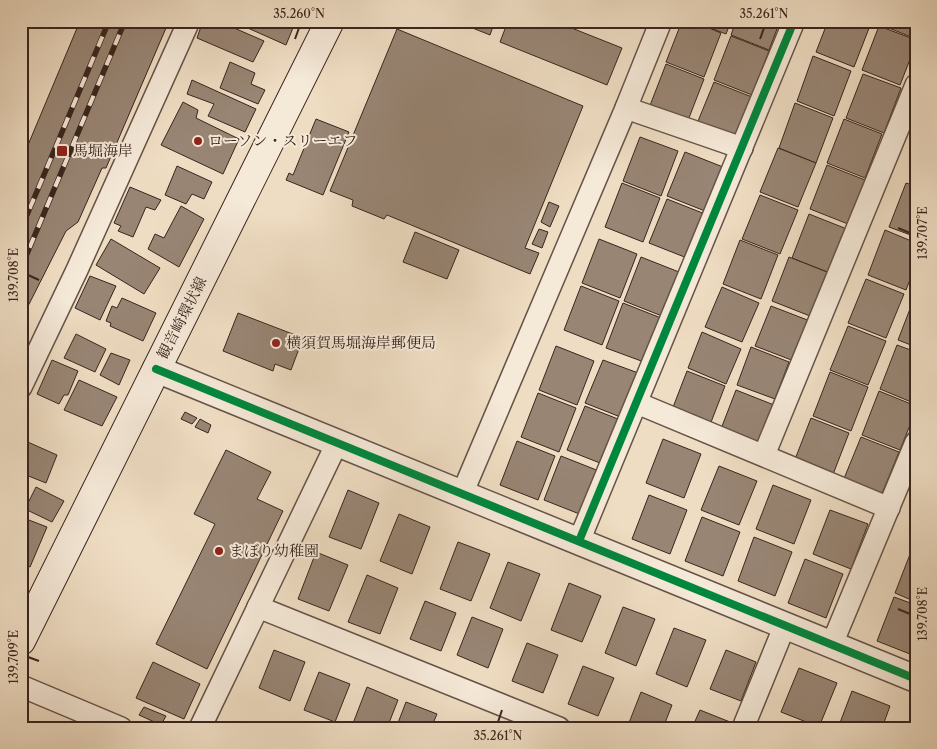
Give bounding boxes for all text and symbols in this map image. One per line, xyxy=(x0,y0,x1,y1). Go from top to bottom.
text: 35.260°N xyxy=(273,6,325,21)
text: 35.261°N xyxy=(739,6,789,21)
place label: ローソン・スリーエフ xyxy=(208,131,357,150)
marker: ローソン・スリーエフ xyxy=(192,135,204,147)
place label: 馬堀海岸 xyxy=(73,141,133,160)
marker: 馬堀海岸 xyxy=(55,144,69,158)
text: 139.707°E xyxy=(915,207,930,259)
text: 139.708°E xyxy=(6,248,21,302)
street label: 観音崎環状線 xyxy=(153,273,210,362)
place label: 横須賀馬堀海岸郵便局 xyxy=(286,333,436,352)
marker: 横須賀馬堀海岸郵便局 xyxy=(270,337,282,349)
place label: まぼり幼稚園 xyxy=(229,541,319,560)
marker: まぼり幼稚園 xyxy=(213,545,225,557)
text: 139.708°E xyxy=(915,587,930,641)
text: 139.709°E xyxy=(6,630,21,684)
text: 35.261°N xyxy=(473,728,523,743)

